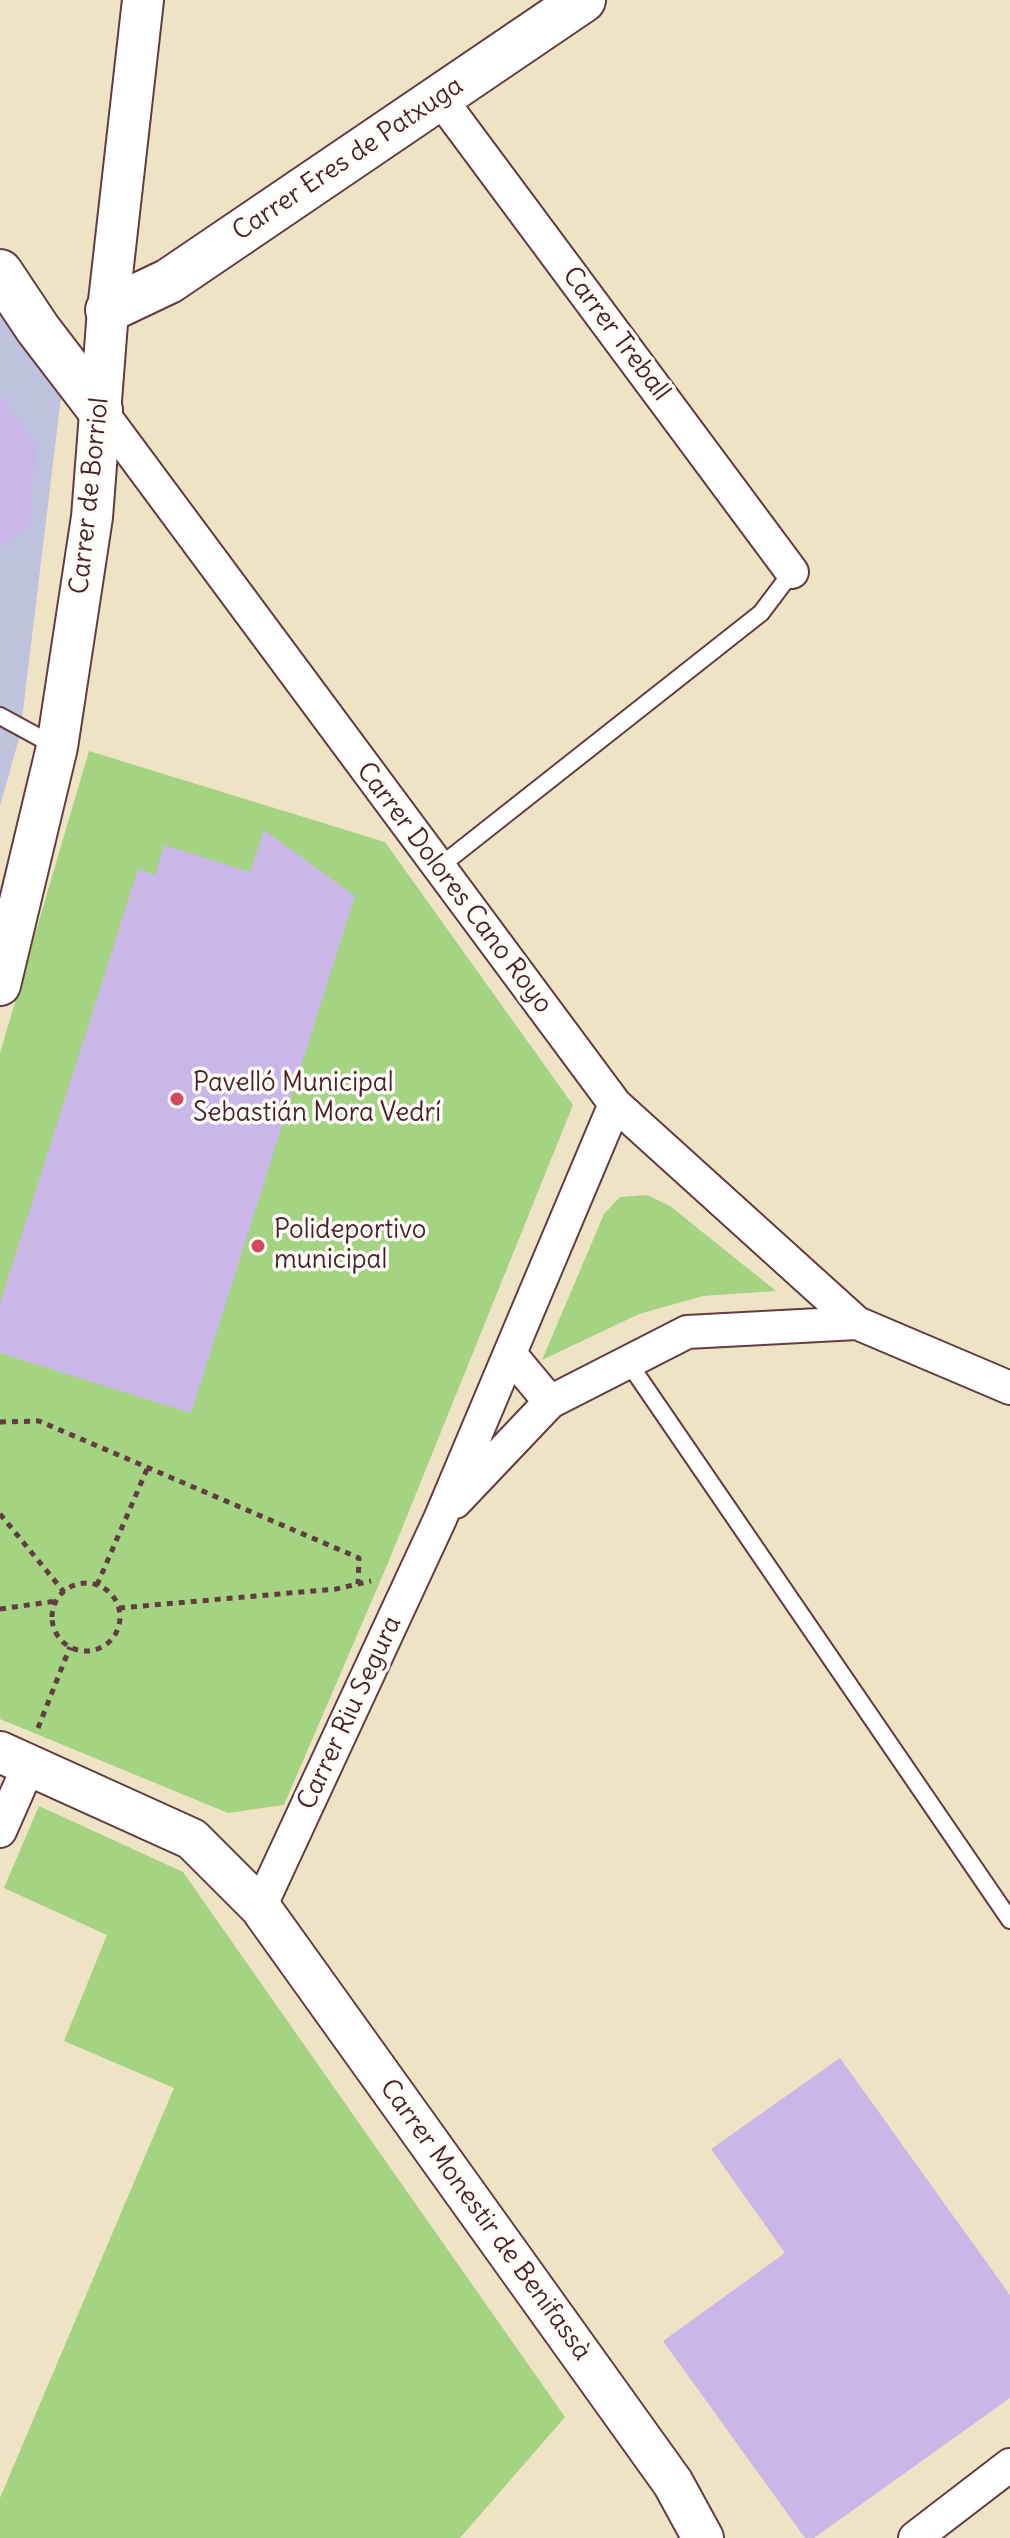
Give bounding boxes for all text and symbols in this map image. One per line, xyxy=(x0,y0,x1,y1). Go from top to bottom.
street label: Carrer Eres de Patxuga xyxy=(227,70,469,248)
street label: Carrer Treball xyxy=(556,261,676,407)
street label: Carrer de Borriol xyxy=(64,396,116,596)
street label: Carrer Dolores Cano Royo xyxy=(349,756,559,1020)
place label: Pavelló Municipal Sebastián Mora Vedrí xyxy=(193,1068,441,1130)
marker: Pavelló Municipal Sebastián Mora Vedrí xyxy=(168,1090,186,1108)
place label: Polideportivo municipal xyxy=(274,1215,426,1276)
marker: Polideportivo municipal xyxy=(249,1237,267,1255)
street label: Carrer Riu Segura xyxy=(291,1611,409,1815)
street label: Carrer Monestir de Benifassà xyxy=(373,2073,597,2367)

